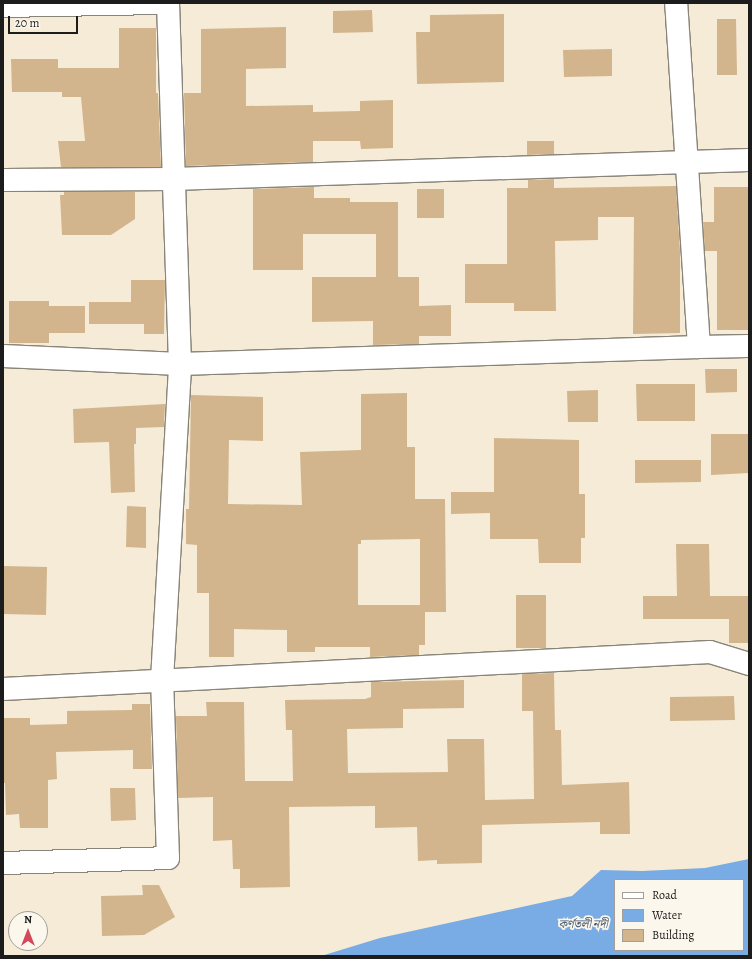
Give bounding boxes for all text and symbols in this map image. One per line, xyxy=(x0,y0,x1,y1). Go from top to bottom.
scale bar xyxy=(10,8,80,34)
text: 20 m xyxy=(15,15,39,31)
legend xyxy=(614,879,744,951)
text: Road xyxy=(652,887,677,903)
text: Water xyxy=(652,907,682,923)
north arrow xyxy=(8,911,48,951)
text: N xyxy=(24,912,32,927)
water label: কর্ণতলী নদী xyxy=(558,918,608,932)
text: Building xyxy=(652,927,694,943)

